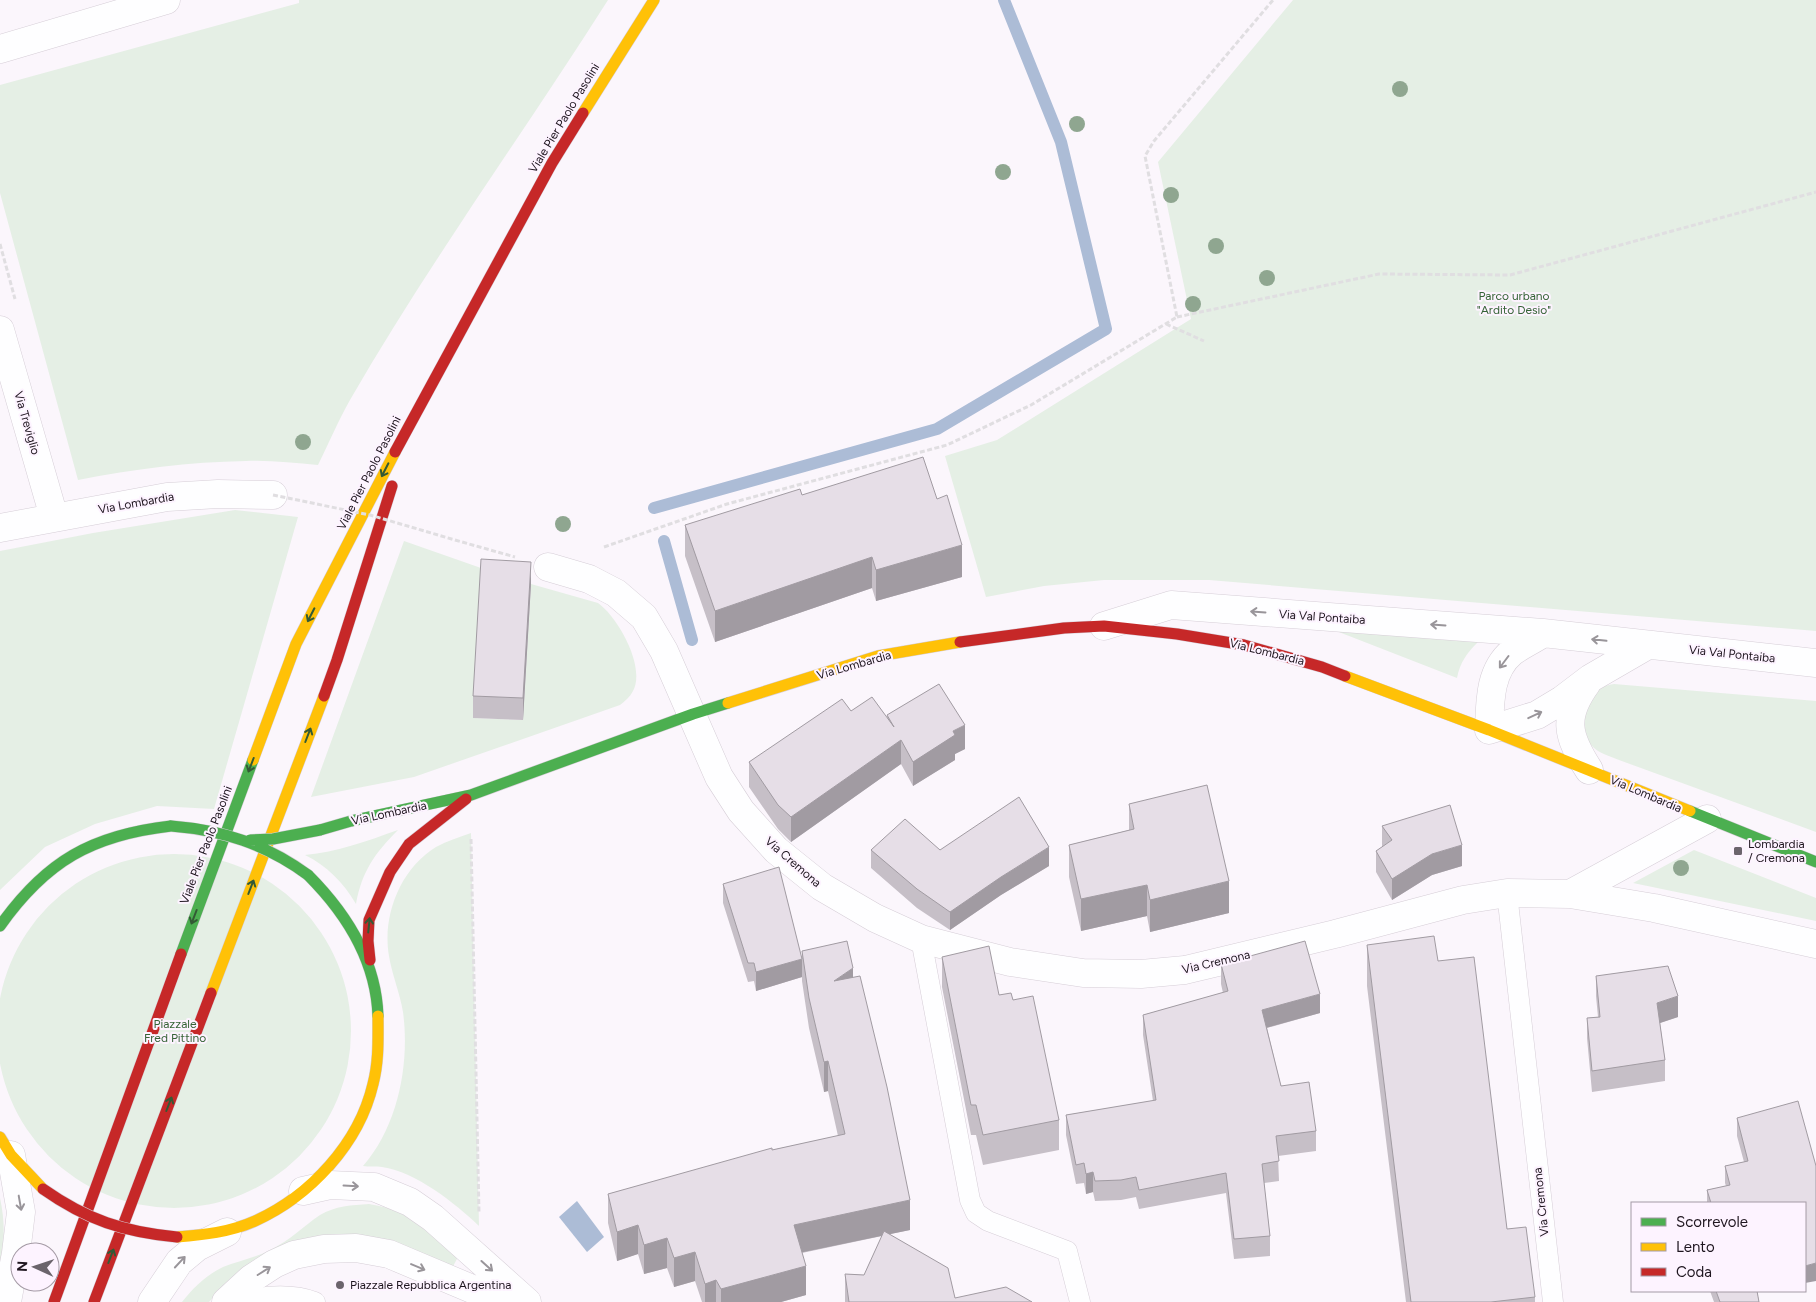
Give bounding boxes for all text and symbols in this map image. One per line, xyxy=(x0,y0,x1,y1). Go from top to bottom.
street label: Viale Pier Paolo Pasolini xyxy=(526,61,602,175)
park label: Parco urbano "Ardito Desio" xyxy=(1477,289,1551,317)
street label: Via Treviglio xyxy=(11,390,43,456)
street label: Viale Pier Paolo Pasolini xyxy=(334,414,404,532)
one-way arrow xyxy=(380,462,389,477)
street label: Via Lombardia xyxy=(97,489,175,517)
one-way arrow xyxy=(306,607,316,622)
one-way arrow xyxy=(1250,607,1266,616)
street label: Via Val Pontaiba xyxy=(1278,607,1366,627)
one-way arrow xyxy=(1430,621,1446,630)
one-way arrow xyxy=(1592,635,1608,645)
street label: Via Lombardia xyxy=(1228,636,1306,668)
street label: Via Val Pontaiba xyxy=(1688,643,1776,665)
street label: Via Lombardia xyxy=(815,648,893,682)
one-way arrow xyxy=(1499,655,1509,669)
one-way arrow xyxy=(1528,709,1543,719)
one-way arrow xyxy=(304,728,313,743)
one-way arrow xyxy=(246,757,255,772)
street label: Via Lombardia xyxy=(1608,773,1684,815)
street label: Viale Pier Paolo Pasolini xyxy=(177,784,235,906)
street label: Via Lombardia xyxy=(350,798,428,828)
street label: Via Cremona xyxy=(762,834,824,890)
place label: Lombardia / Cremona xyxy=(1748,837,1805,865)
marker: Lombardia / Cremona xyxy=(1732,845,1744,857)
one-way arrow xyxy=(247,880,256,895)
one-way arrow xyxy=(189,909,198,925)
one-way arrow xyxy=(364,918,374,934)
street label: Via Cremona xyxy=(1181,947,1251,977)
park label: Piazzale Fred Pittino xyxy=(144,1017,206,1045)
one-way arrow xyxy=(165,1097,174,1113)
street label: Via Cremona xyxy=(1530,1167,1552,1237)
one-way arrow xyxy=(343,1182,359,1191)
one-way arrow xyxy=(15,1195,25,1211)
legend xyxy=(1631,1202,1806,1292)
text: Scorrevole xyxy=(1676,1213,1748,1231)
text: Lento xyxy=(1676,1238,1715,1256)
north arrow xyxy=(10,1242,60,1292)
one-way arrow xyxy=(107,1249,116,1265)
one-way arrow xyxy=(174,1256,186,1269)
text: N xyxy=(14,1260,31,1272)
one-way arrow xyxy=(481,1260,494,1272)
one-way arrow xyxy=(410,1262,425,1272)
text: Coda xyxy=(1676,1263,1712,1281)
one-way arrow xyxy=(256,1265,270,1275)
place label: Piazzale Repubblica Argentina xyxy=(350,1278,511,1292)
marker: Piazzale Repubblica Argentina xyxy=(334,1279,346,1291)

